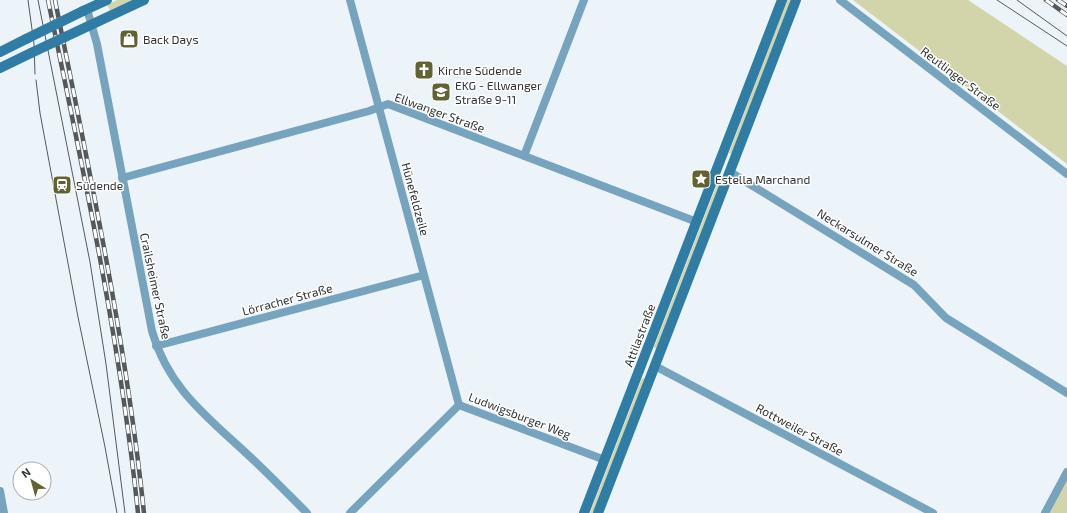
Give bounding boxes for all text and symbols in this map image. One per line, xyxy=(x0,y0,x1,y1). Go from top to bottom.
shop icon: Back Days xyxy=(118,28,140,50)
place label: Back Days xyxy=(143,32,199,46)
street label: Reutlinger Straße xyxy=(918,43,1004,113)
church icon: Kirche Südende xyxy=(413,59,435,81)
place label: Kirche Südende xyxy=(438,63,522,77)
place label: EKG - Ellwanger Straße 9-11 xyxy=(455,78,542,106)
school or university icon: EKG - Ellwanger Straße 9-11 xyxy=(430,81,452,103)
street label: Ellwanger Straße xyxy=(393,89,487,135)
street label: Hünefeldzeile xyxy=(400,161,432,237)
place icon: Estella Marchand xyxy=(690,168,712,190)
place label: Estella Marchand xyxy=(715,172,810,186)
station icon: Südende xyxy=(51,174,73,196)
place label: Südende xyxy=(76,178,123,192)
street label: Neckarsulmer Straße xyxy=(815,205,921,279)
street label: Crailsheimer Straße xyxy=(138,231,174,341)
street label: Lörracher Straße xyxy=(240,280,334,318)
street label: Attilastraße xyxy=(621,302,657,368)
street label: Ludwigsburger Weg xyxy=(467,389,573,441)
street label: Rottweiler Straße xyxy=(754,400,846,458)
north arrow xyxy=(12,461,52,501)
text: N xyxy=(19,465,33,480)

